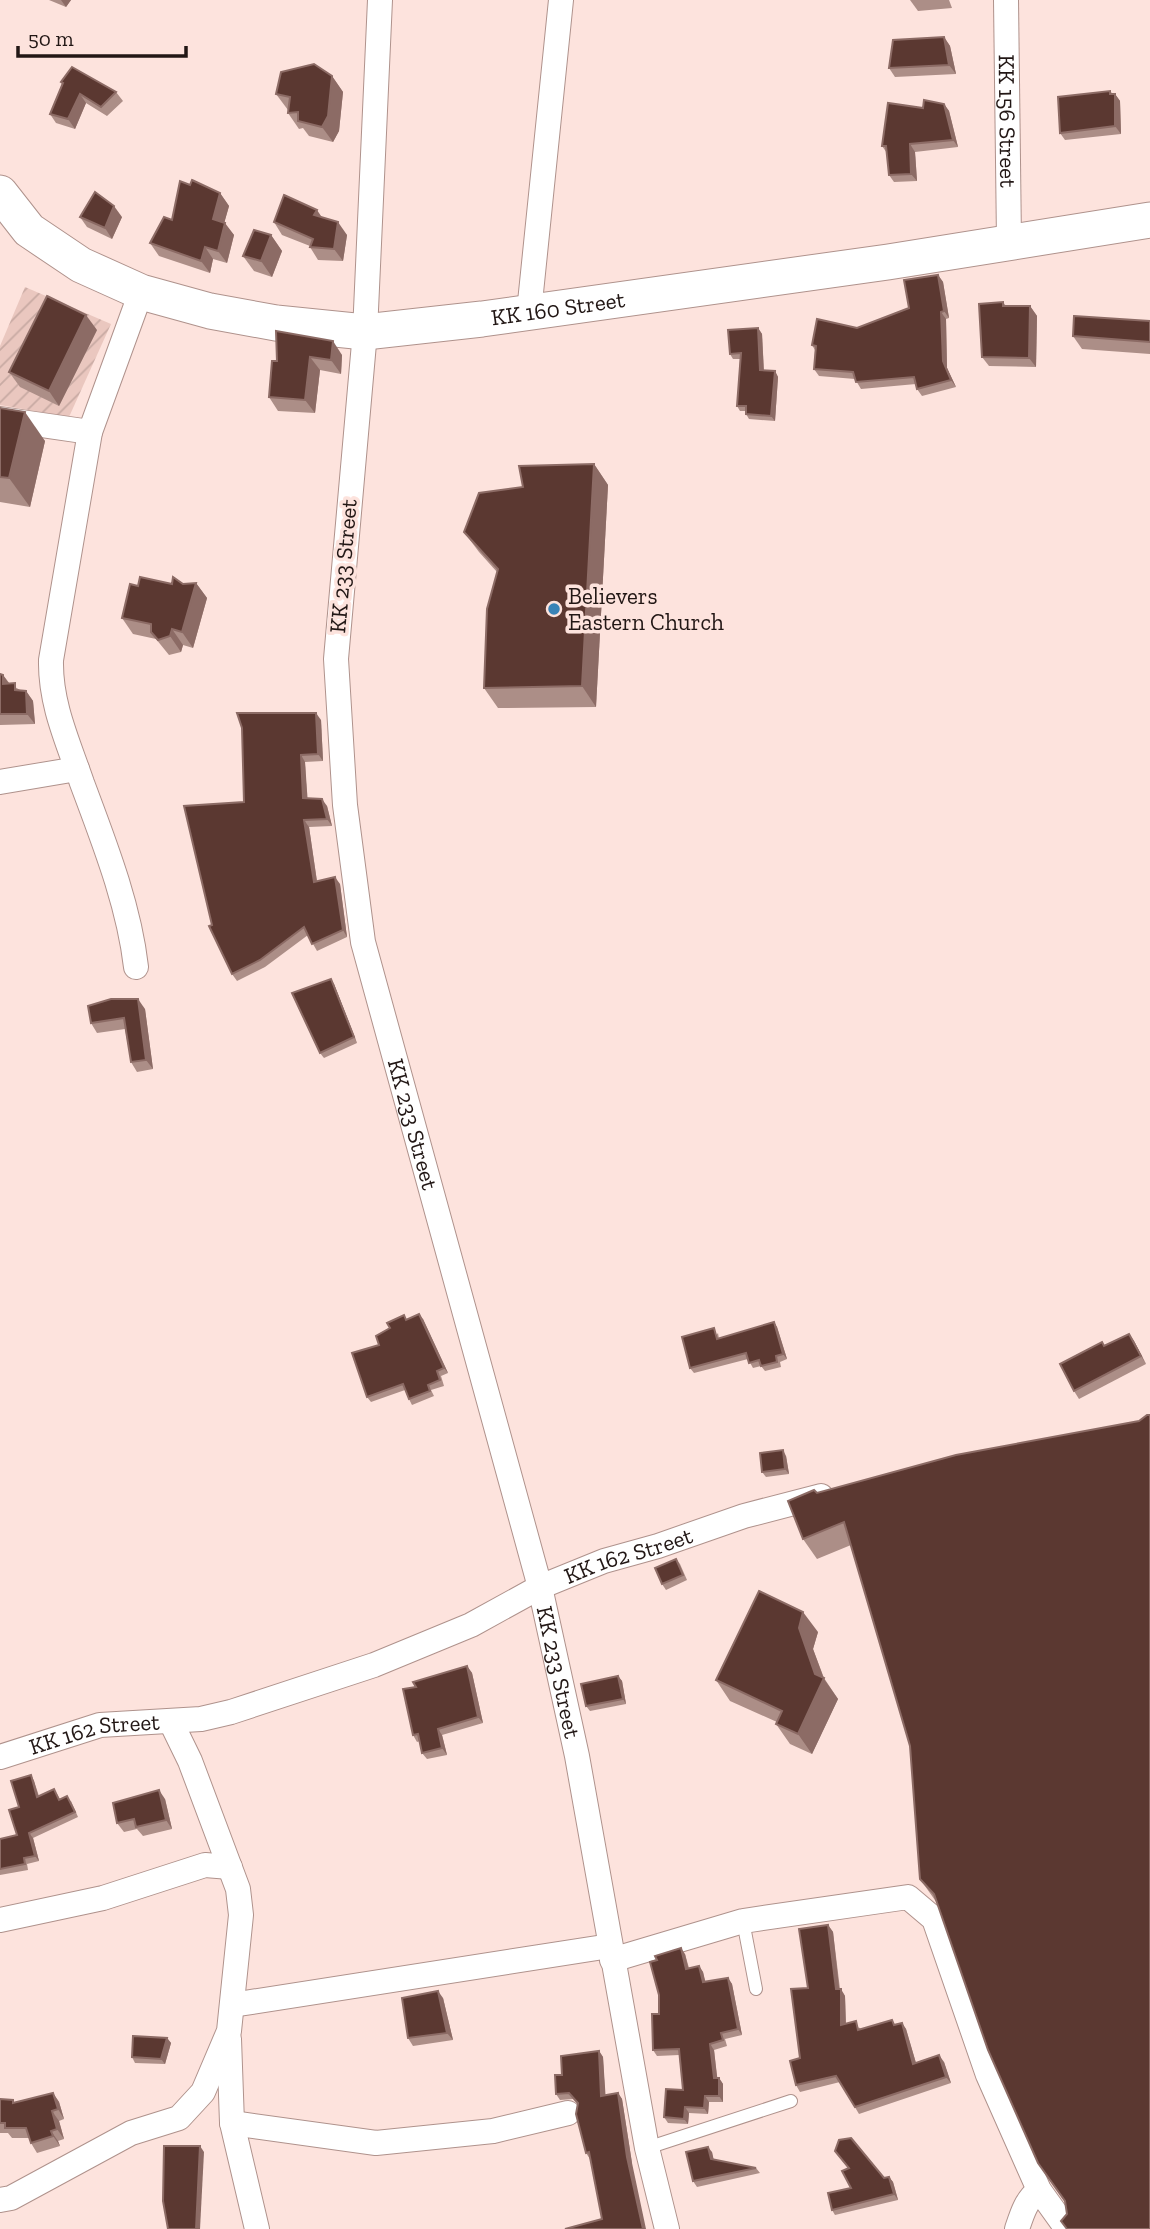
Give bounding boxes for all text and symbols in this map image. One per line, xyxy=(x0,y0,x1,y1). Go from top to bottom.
scale bar xyxy=(18,14,186,58)
text: 50 m xyxy=(28,26,74,51)
street label: KK 156 Street xyxy=(993,54,1022,188)
street label: KK 160 Street xyxy=(489,285,627,332)
street label: KK 233 Street xyxy=(323,497,363,634)
place label: Believers Eastern Church xyxy=(568,582,724,636)
marker: Believers Eastern Church xyxy=(546,601,562,617)
street label: KK 233 Street xyxy=(382,1056,444,1193)
street label: KK 162 Street xyxy=(560,1521,696,1590)
street label: KK 233 Street xyxy=(531,1603,587,1741)
street label: KK 162 Street xyxy=(26,1707,161,1761)

